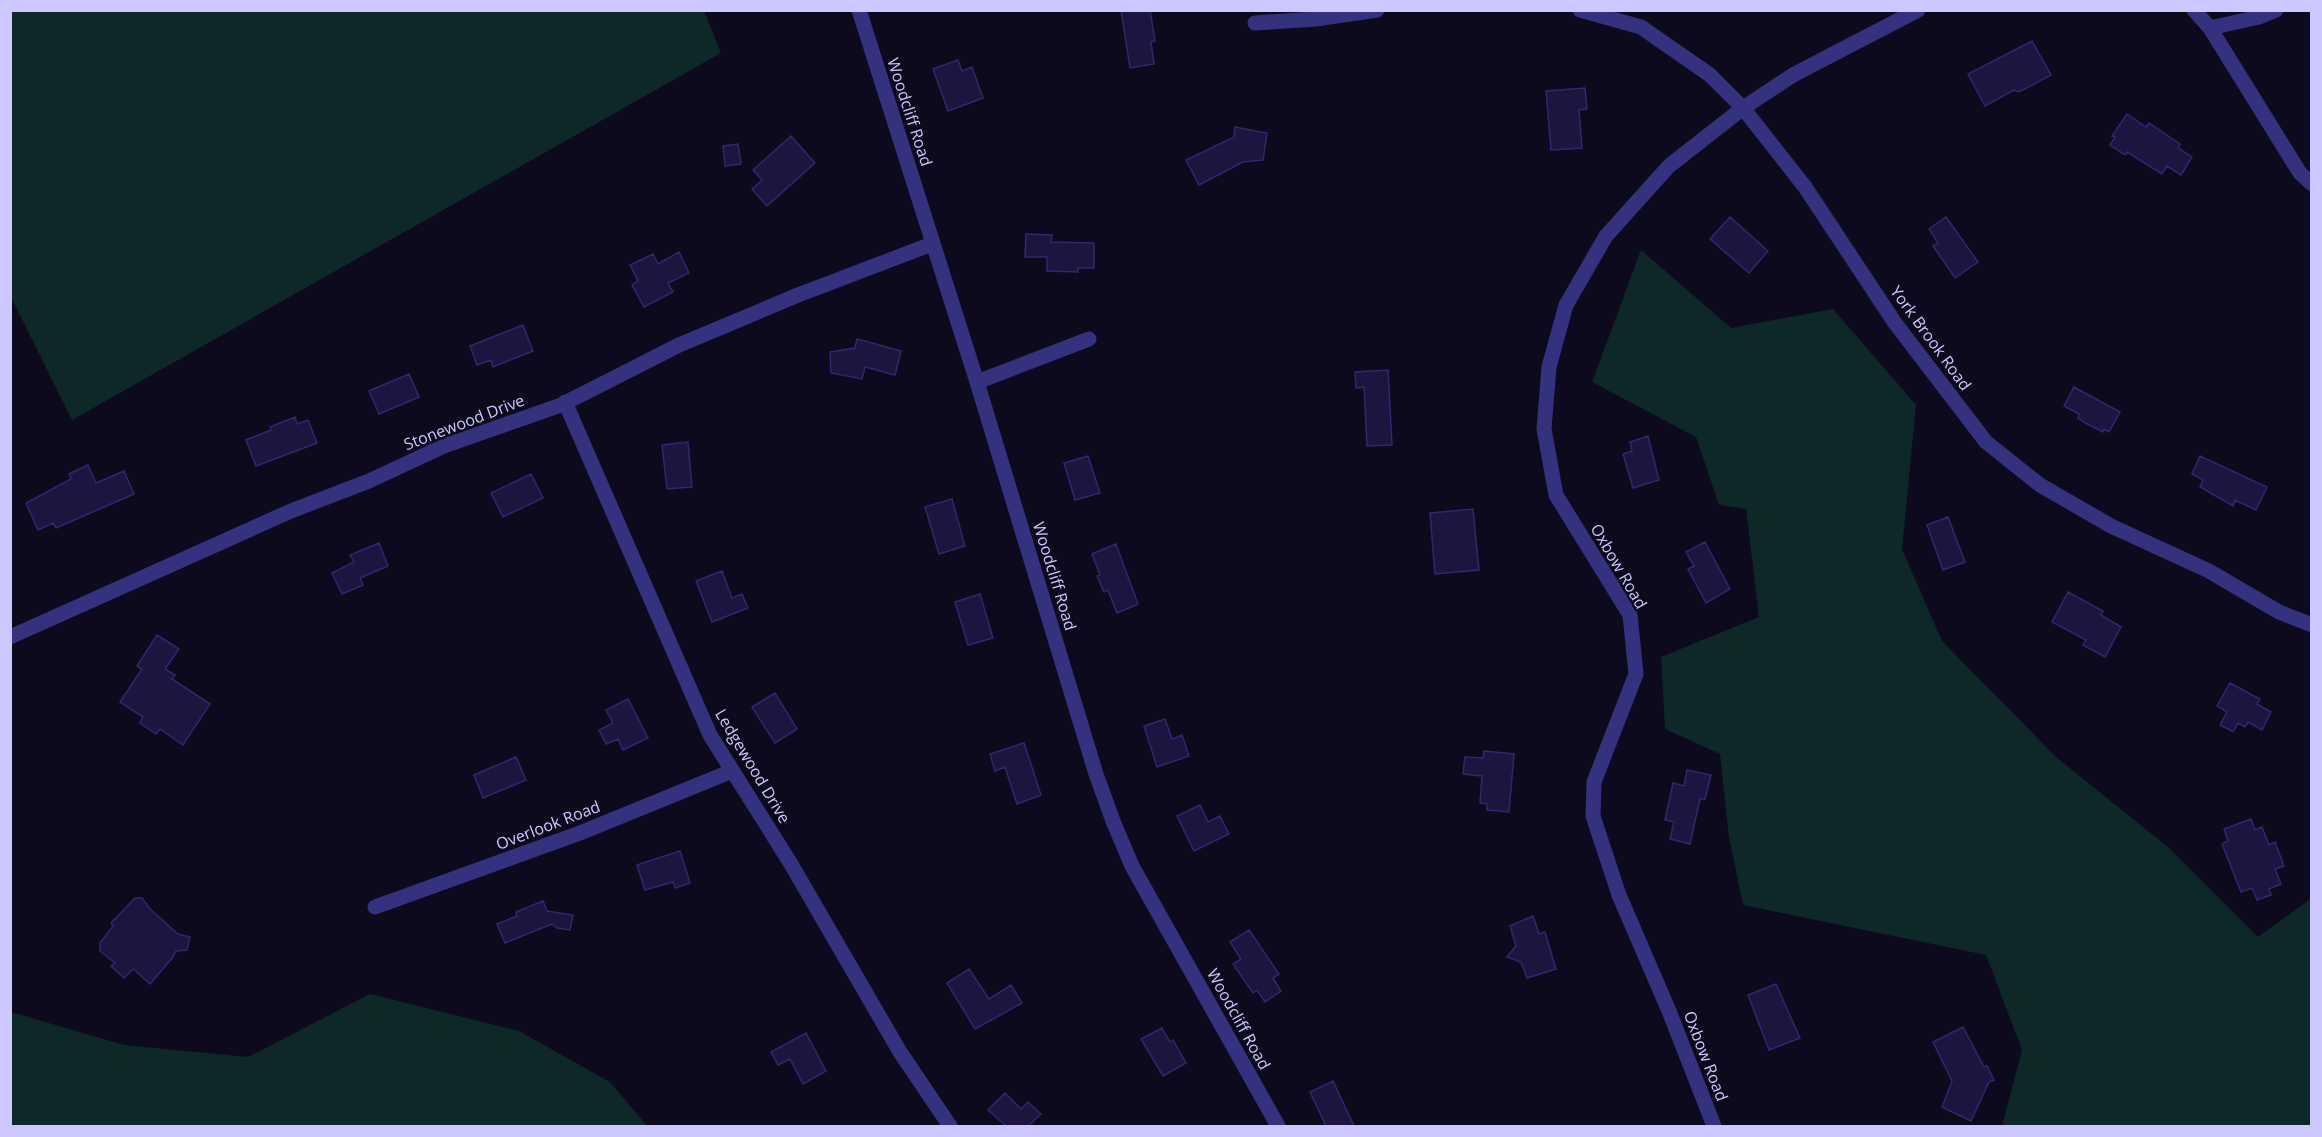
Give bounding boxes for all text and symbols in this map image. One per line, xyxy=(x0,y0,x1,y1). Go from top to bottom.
street label: Woodcliff Road xyxy=(882,55,938,169)
street label: York Brook Road xyxy=(1885,281,1977,395)
street label: Stonewood Drive xyxy=(400,389,528,455)
street label: Woodcliff Road xyxy=(1028,519,1082,633)
street label: Oxbow Road xyxy=(1586,519,1652,613)
street label: Ledgewood Drive xyxy=(710,705,796,827)
street label: Overlook Road xyxy=(493,795,603,855)
street label: Woodcliff Road xyxy=(1202,964,1276,1074)
street label: Oxbow Road xyxy=(1679,1008,1733,1104)

